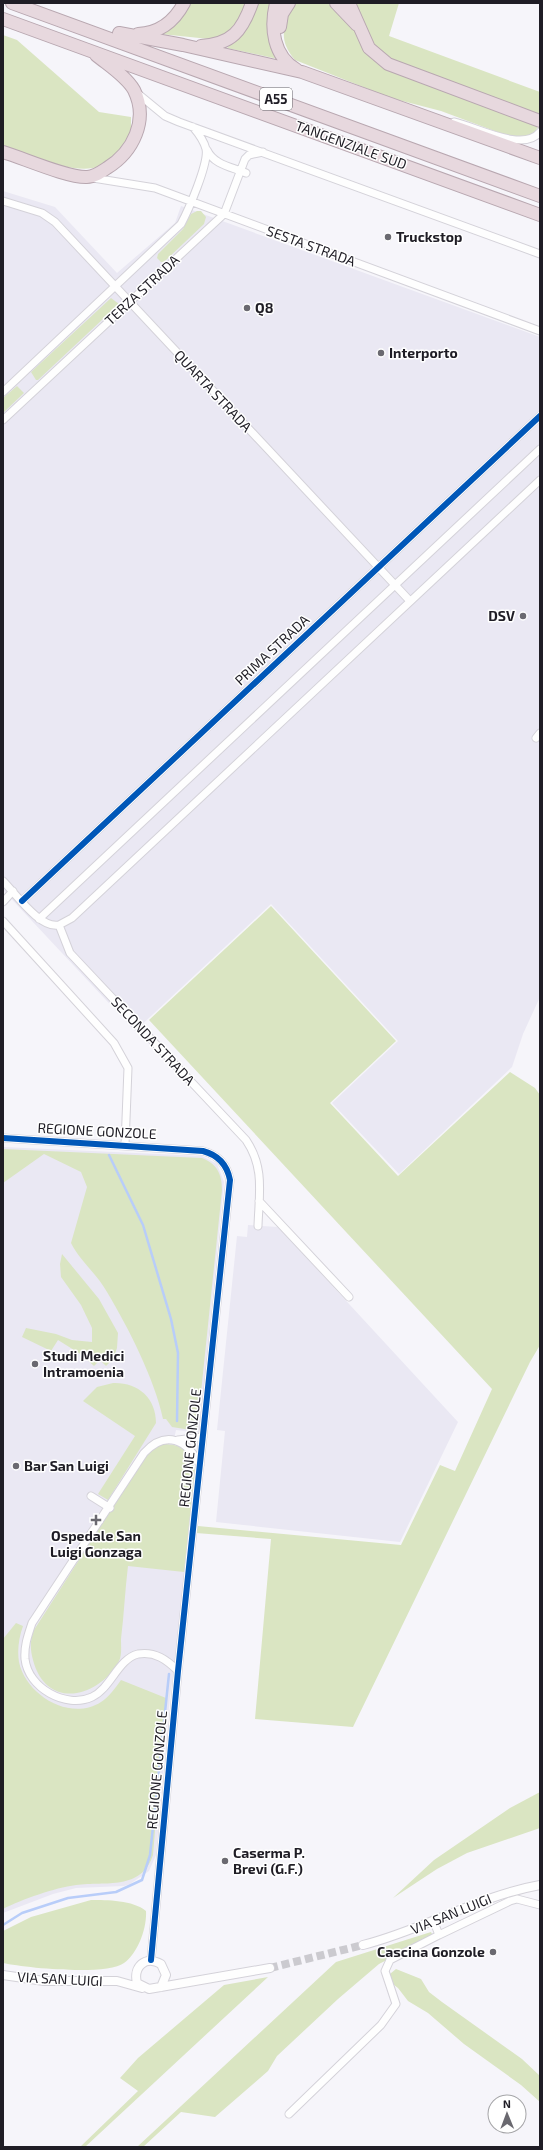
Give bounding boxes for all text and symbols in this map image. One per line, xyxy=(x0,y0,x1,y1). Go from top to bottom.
road number: A55 xyxy=(260,88,292,110)
street label: TANGENZIALE SUD xyxy=(293,116,409,173)
street label: SESTA STRADA xyxy=(264,222,358,270)
place label: Truckstop xyxy=(396,228,462,245)
marker: Truckstop xyxy=(383,232,393,242)
street label: TERZA STRADA xyxy=(101,251,183,328)
place label: Q8 xyxy=(255,299,273,317)
marker: Q8 xyxy=(242,303,252,313)
place label: Interporto xyxy=(389,344,458,361)
street label: QUARTA STRADA xyxy=(171,346,256,435)
marker: Interporto xyxy=(376,348,386,358)
place label: DSV xyxy=(488,607,515,624)
street label: PRIMA STRADA xyxy=(231,611,313,688)
marker: DSV xyxy=(518,611,528,621)
street label: SECONDA STRADA xyxy=(108,993,199,1089)
street label: REGIONE GONZOLE xyxy=(37,1119,157,1142)
place label: Studi Medici Intramoenia xyxy=(43,1347,124,1380)
marker: Studi Medici Intramoenia xyxy=(30,1359,40,1369)
street label: REGIONE GONZOLE xyxy=(175,1388,204,1508)
place label: Bar San Luigi xyxy=(24,1457,109,1474)
marker: Bar San Luigi xyxy=(11,1461,21,1471)
marker: Ospedale San Luigi Gonzaga xyxy=(90,1514,102,1526)
place label: Ospedale San Luigi Gonzaga xyxy=(50,1527,142,1560)
street label: REGIONE GONZOLE xyxy=(143,1710,170,1830)
place label: Caserma P. Brevi (G.F.) xyxy=(233,1844,305,1877)
marker: Caserma P. Brevi (G.F.) xyxy=(220,1856,230,1866)
street label: VIA SAN LUIGI xyxy=(408,1890,494,1937)
place label: Cascina Gonzole xyxy=(377,1943,485,1960)
marker: Cascina Gonzole xyxy=(488,1947,498,1957)
street label: VIA SAN LUIGI xyxy=(17,1968,103,1989)
north arrow xyxy=(487,2094,527,2134)
text: N xyxy=(503,2097,511,2110)

